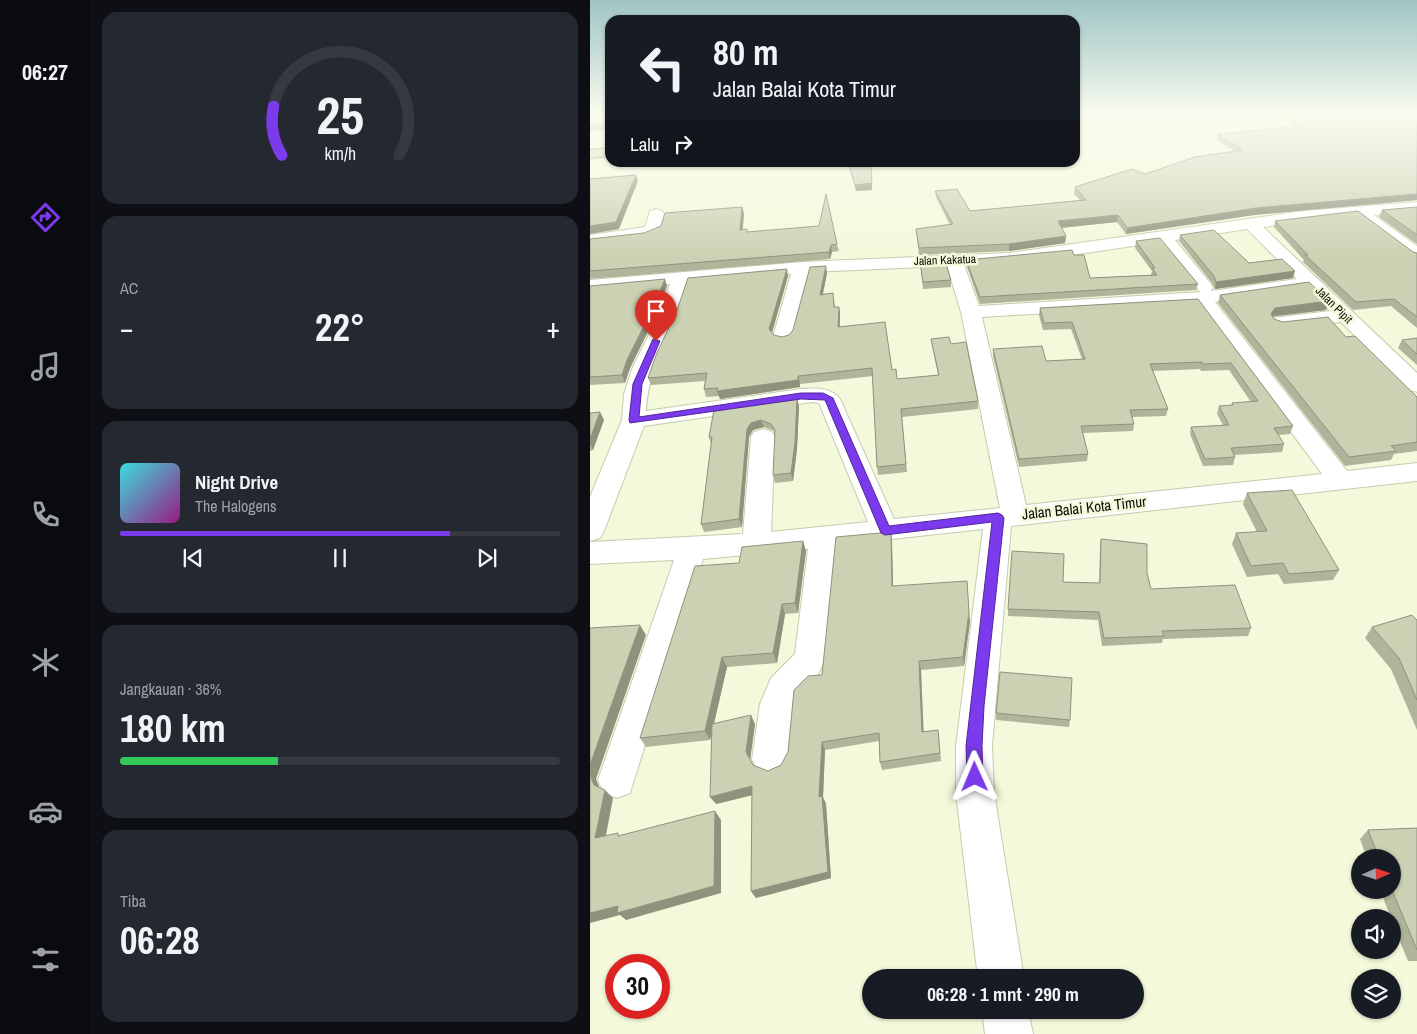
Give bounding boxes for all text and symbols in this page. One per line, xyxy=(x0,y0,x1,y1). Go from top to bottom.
text: 80 m xyxy=(713,29,778,76)
icon: left xyxy=(630,35,695,100)
text: 06:27 xyxy=(22,57,68,87)
text: Jalan Balai Kota Timur xyxy=(713,74,896,104)
text: 25 xyxy=(316,80,364,150)
icon: right xyxy=(669,130,697,158)
text: Lalu xyxy=(630,131,659,157)
text: km/h xyxy=(324,142,356,166)
icon: directions xyxy=(28,200,63,235)
street label: Jalan Kakatua xyxy=(914,251,977,269)
text: AC xyxy=(120,277,138,299)
street label: Jalan Pipit xyxy=(1312,283,1356,327)
pin xyxy=(635,290,677,341)
icon: arrive xyxy=(642,297,670,325)
text: 22° xyxy=(315,302,365,353)
text: − xyxy=(120,309,133,347)
text: + xyxy=(547,309,560,347)
icon: music xyxy=(28,349,63,384)
text: Night Drive xyxy=(195,469,278,495)
street label: Jalan Balai Kota Timur xyxy=(1021,491,1147,524)
text: The Halogens xyxy=(195,495,277,517)
icon: phone xyxy=(28,497,63,532)
icon: previous xyxy=(179,544,207,572)
icon: pause xyxy=(326,544,354,572)
icon: next xyxy=(473,544,501,572)
icon: climate xyxy=(28,645,63,680)
text: Jangkauan · 36% xyxy=(120,678,221,700)
text: 180 km xyxy=(120,703,226,754)
position arrow xyxy=(948,750,1000,802)
icon: car xyxy=(28,794,63,829)
north arrow xyxy=(1351,849,1401,899)
map controls xyxy=(1351,849,1401,1019)
text: Tiba xyxy=(120,890,146,912)
button: sound xyxy=(1351,909,1401,959)
text: 06:28 xyxy=(120,915,200,966)
icon: filters xyxy=(28,942,63,977)
speed limit sign: 30 xyxy=(605,954,670,1019)
button: layers xyxy=(1351,969,1401,1019)
text: 06:28 · 1 mnt · 290 m xyxy=(927,981,1079,1007)

